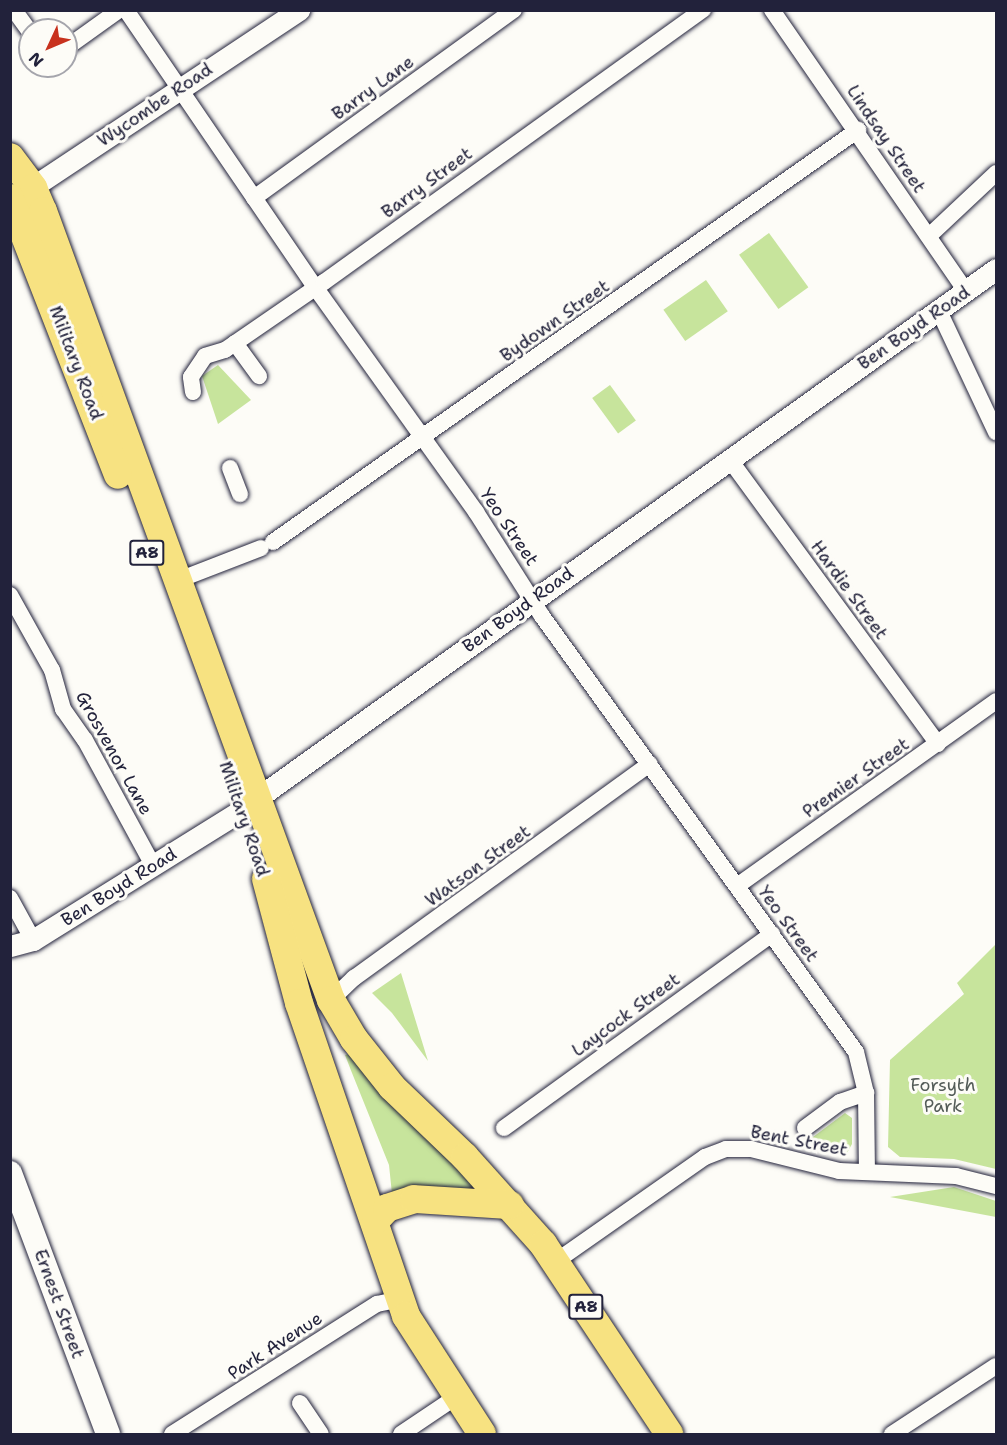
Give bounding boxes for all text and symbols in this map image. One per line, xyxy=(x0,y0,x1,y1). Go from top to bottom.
north arrow xyxy=(18,18,78,78)
text: N xyxy=(24,48,48,71)
street label: Barry Lane xyxy=(328,51,418,125)
street label: Wycombe Road xyxy=(93,59,217,151)
street label: Lindsay Street xyxy=(842,81,930,197)
street label: Barry Street xyxy=(377,143,477,223)
street label: Bydown Street xyxy=(496,275,614,367)
street label: Ben Boyd Road xyxy=(854,281,974,375)
street label: Military Road xyxy=(44,303,108,423)
street label: Yeo Street xyxy=(475,484,543,570)
street label: Hardie Street xyxy=(806,536,892,644)
road number: A8 xyxy=(129,540,165,566)
street label: Ben Boyd Road xyxy=(458,562,578,658)
street label: Grosvenor Lane xyxy=(71,687,157,819)
street label: Premier Street xyxy=(799,733,913,823)
street label: Military Road xyxy=(214,759,274,879)
street label: Watson Street xyxy=(421,821,535,911)
street label: Ben Boyd Road xyxy=(57,843,181,931)
street label: Yeo Street xyxy=(753,882,823,966)
street label: Laycock Street xyxy=(568,969,684,1061)
park label: Forsyth Park xyxy=(910,1075,976,1118)
street label: Bent Street xyxy=(749,1121,849,1161)
street label: Ernest Street xyxy=(29,1246,89,1362)
road number: A8 xyxy=(568,1294,604,1320)
street label: Park Avenue xyxy=(224,1307,326,1385)

